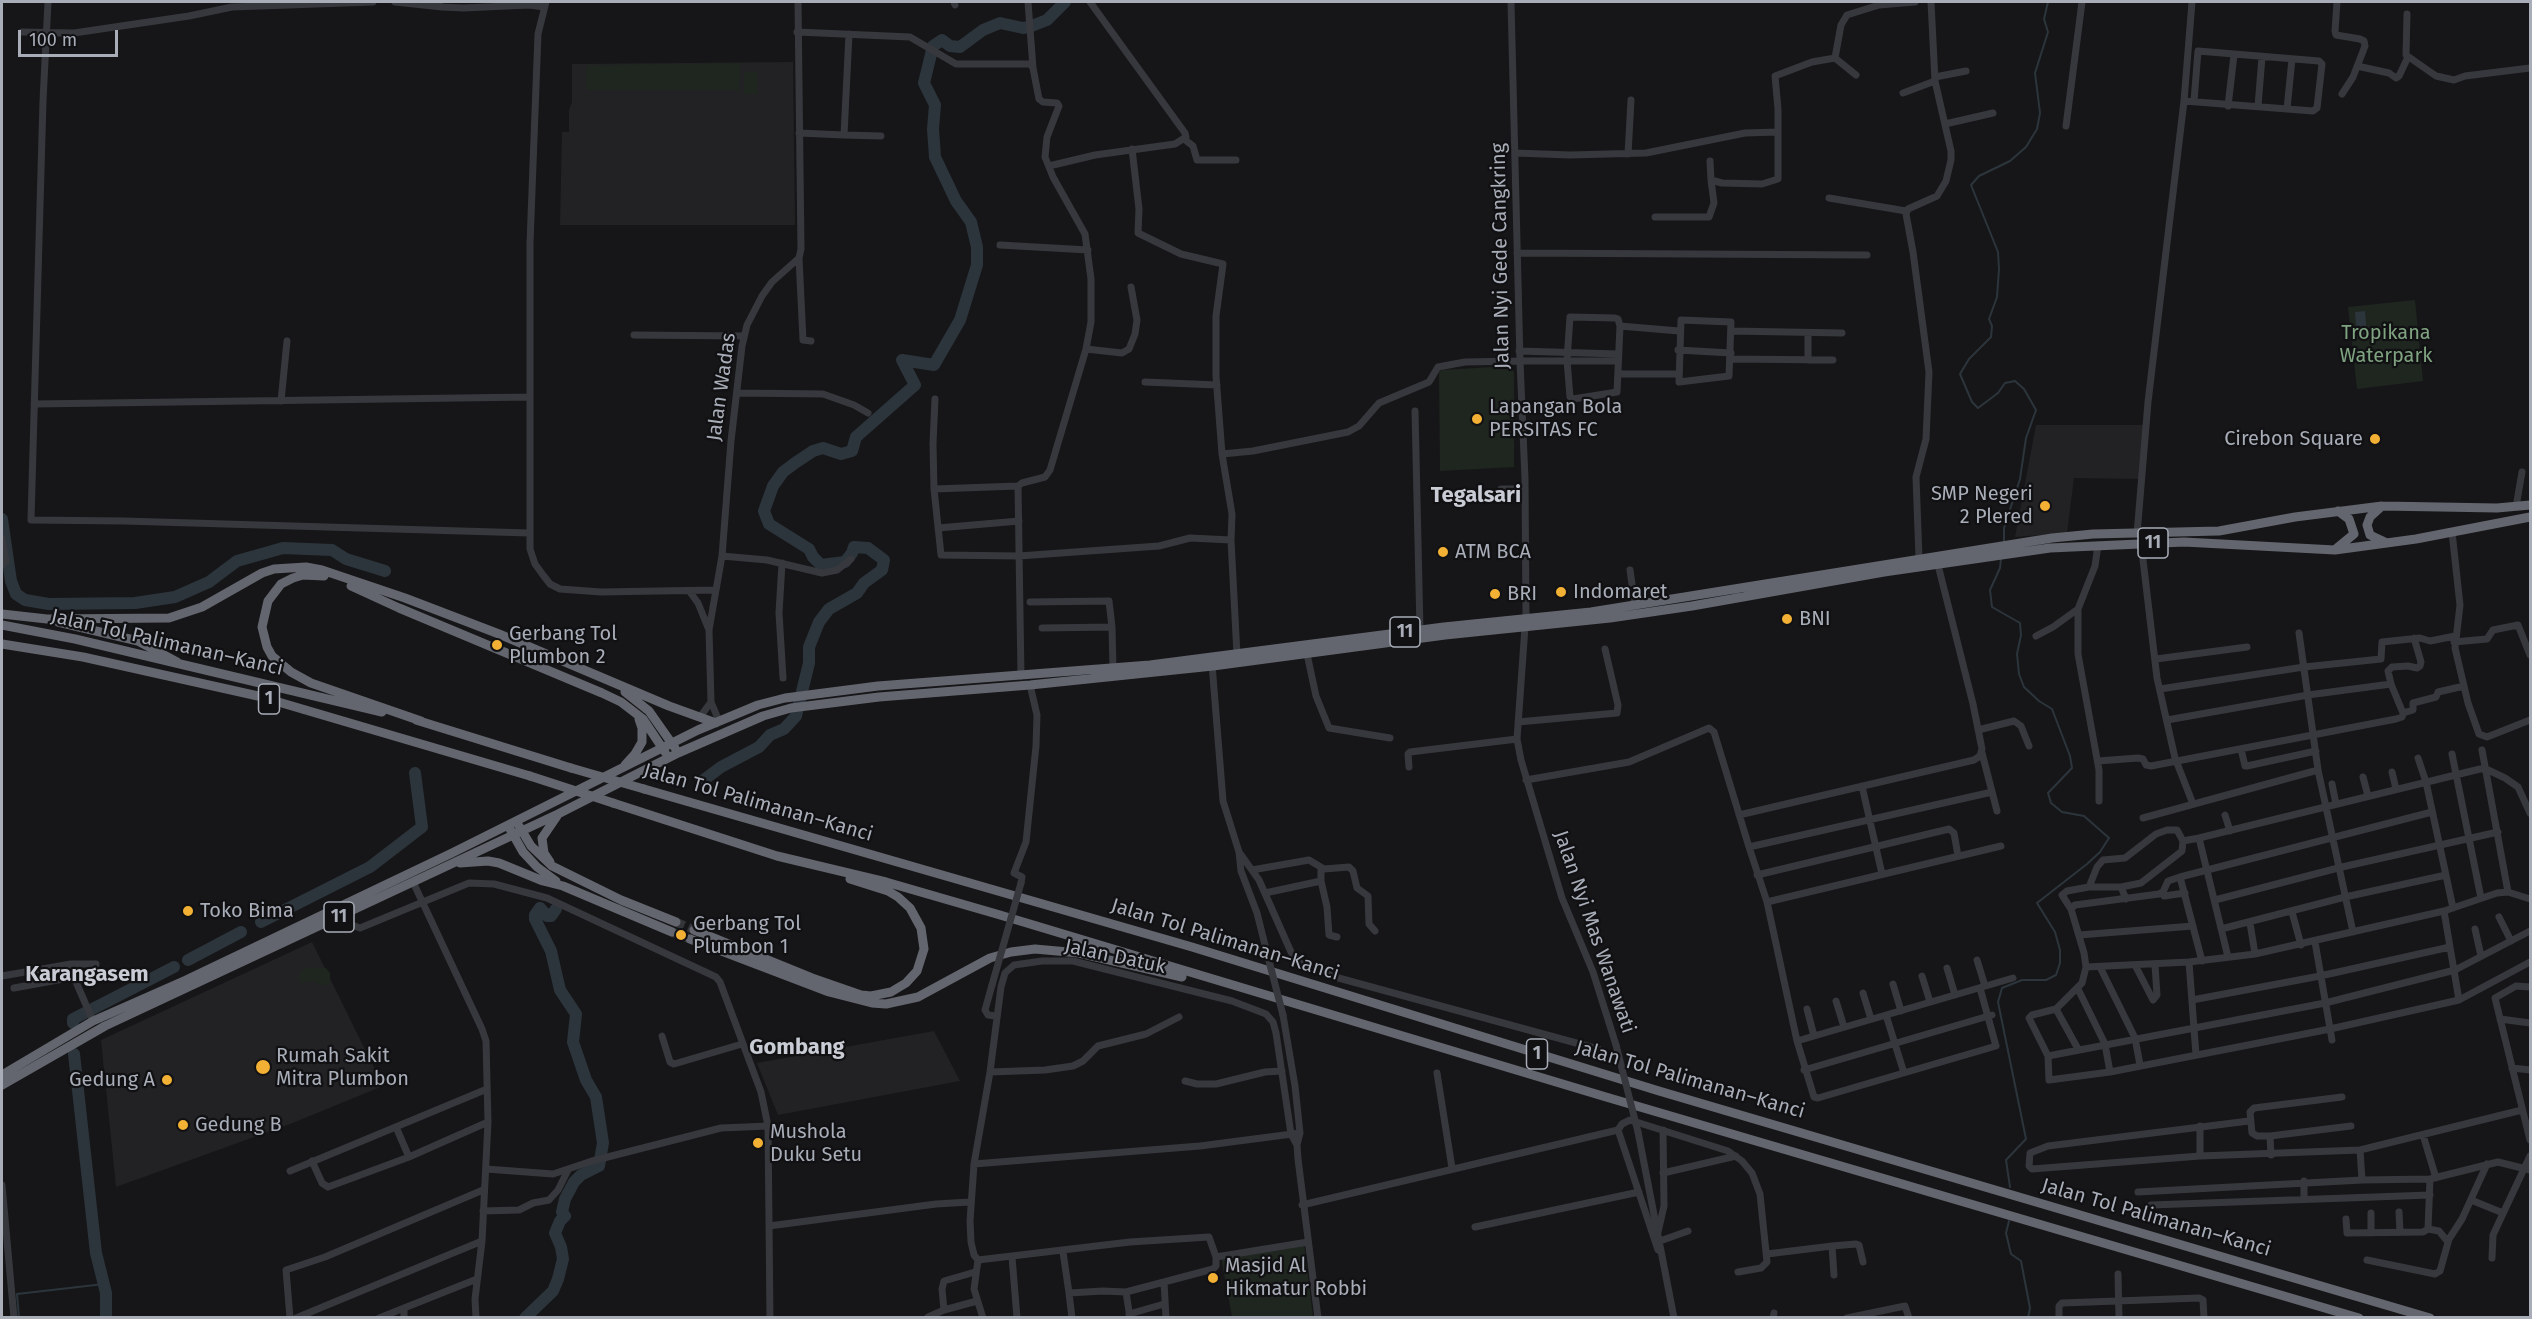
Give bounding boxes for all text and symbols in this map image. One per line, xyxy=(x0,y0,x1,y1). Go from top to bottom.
scale bar xyxy=(21,18,122,56)
text: 100 m xyxy=(29,29,77,51)
street label: Jalan Nyi Gede Cangkring xyxy=(1487,143,1515,369)
park label: Tropikana Waterpark xyxy=(2340,321,2432,368)
street label: Jalan Wadas xyxy=(703,331,741,443)
place label: Lapangan Bola PERSITAS FC xyxy=(1489,395,1622,442)
marker: Lapangan Bola PERSITAS FC xyxy=(1470,412,1484,426)
place label: Cirebon Square xyxy=(2224,427,2363,451)
marker: Cirebon Square xyxy=(2368,432,2382,446)
place label: SMP Negeri 2 Plered xyxy=(1931,482,2033,529)
district label: Tegalsari xyxy=(1431,483,1521,509)
marker: SMP Negeri 2 Plered xyxy=(2038,499,2052,513)
road number: 11 xyxy=(2138,528,2168,558)
place label: ATM BCA xyxy=(1455,540,1531,564)
marker: ATM BCA xyxy=(1436,545,1450,559)
place label: Indomaret xyxy=(1573,580,1668,604)
place label: BRI xyxy=(1507,582,1537,606)
marker: Indomaret xyxy=(1554,585,1568,599)
marker: BRI xyxy=(1488,587,1502,601)
street label: Jalan Tol Palimanan–Kanci xyxy=(49,605,285,681)
place label: BNI xyxy=(1799,607,1831,631)
marker: BNI xyxy=(1780,612,1794,626)
road number: 11 xyxy=(1390,617,1420,647)
place label: Gerbang Tol Plumbon 2 xyxy=(509,622,617,669)
marker: Gerbang Tol Plumbon 2 xyxy=(490,638,504,652)
road number: 1 xyxy=(258,684,280,714)
street label: Jalan Tol Palimanan–Kanci xyxy=(641,759,875,847)
street label: Jalan Nyi Mas Wanawati xyxy=(1548,827,1640,1037)
street label: Jalan Tol Palimanan–Kanci xyxy=(1108,894,1342,986)
place label: Toko Bima xyxy=(200,899,294,923)
road number: 11 xyxy=(324,902,354,932)
marker: Toko Bima xyxy=(181,904,195,918)
place label: Gerbang Tol Plumbon 1 xyxy=(693,912,801,959)
marker: Gerbang Tol Plumbon 1 xyxy=(674,928,688,942)
street label: Jalan Datuk xyxy=(1062,935,1168,979)
district label: Karangasem xyxy=(25,962,149,988)
district label: Gombang xyxy=(749,1035,845,1061)
street label: Jalan Tol Palimanan–Kanci xyxy=(1573,1036,1807,1124)
road number: 1 xyxy=(1526,1039,1548,1069)
place label: Rumah Sakit Mitra Plumbon xyxy=(276,1044,409,1091)
marker: Rumah Sakit Mitra Plumbon xyxy=(254,1058,272,1076)
place label: Gedung A xyxy=(69,1068,155,1092)
marker: Gedung A xyxy=(160,1073,174,1087)
place label: Gedung B xyxy=(195,1113,282,1137)
marker: Gedung B xyxy=(176,1118,190,1132)
place label: Mushola Duku Setu xyxy=(770,1120,862,1167)
marker: Mushola Duku Setu xyxy=(751,1136,765,1150)
street label: Jalan Tol Palimanan–Kanci xyxy=(2039,1174,2273,1262)
place label: Masjid Al Hikmatur Robbi xyxy=(1225,1254,1367,1301)
marker: Masjid Al Hikmatur Robbi xyxy=(1206,1271,1220,1285)

